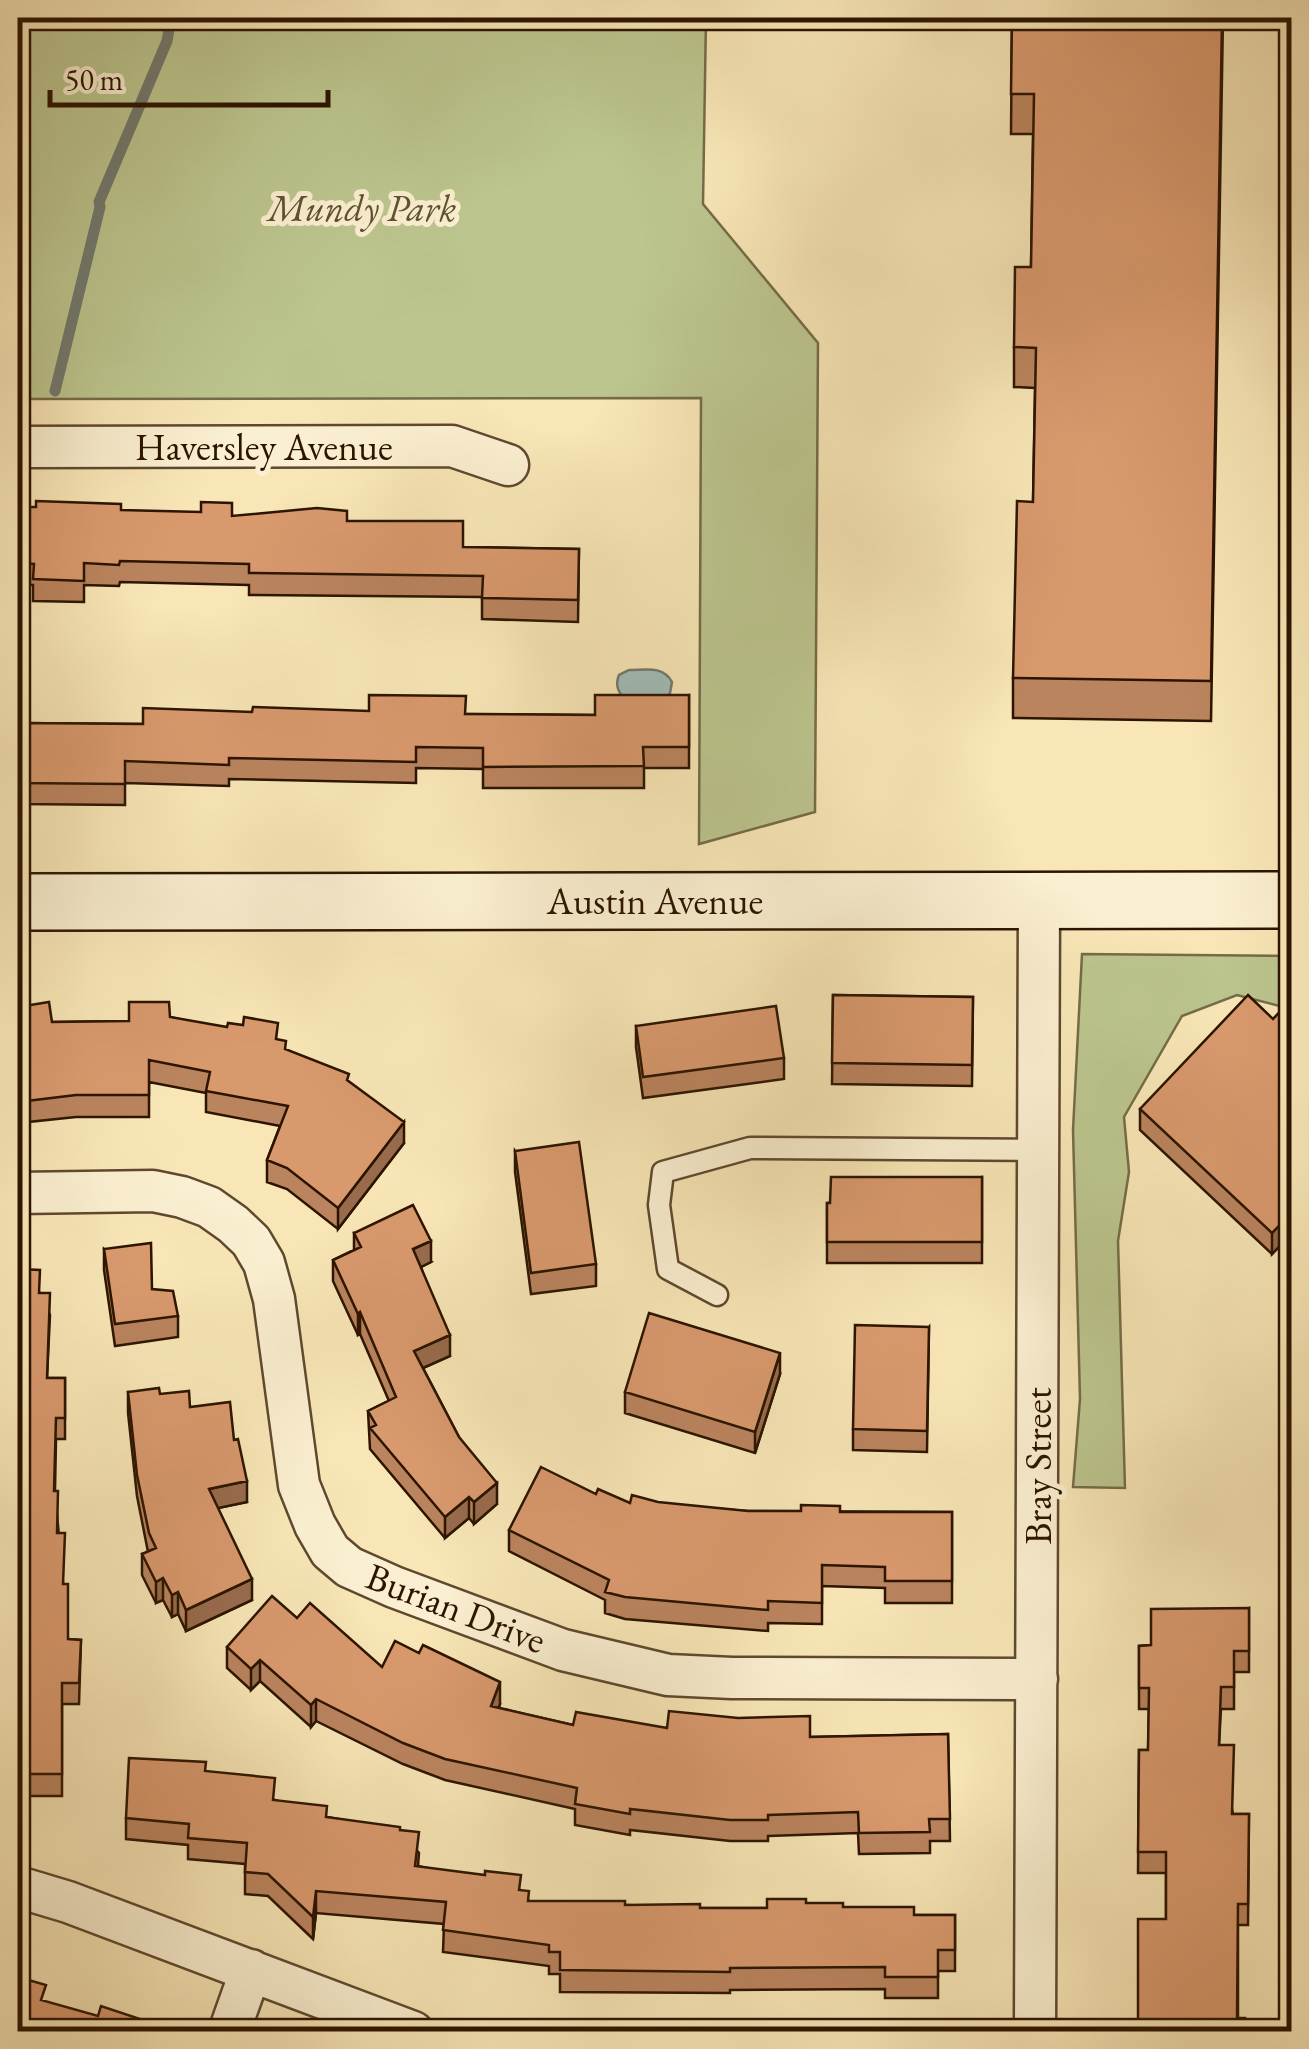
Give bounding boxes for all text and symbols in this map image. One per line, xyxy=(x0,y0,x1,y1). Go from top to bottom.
scale bar xyxy=(50,45,328,107)
text: 50 m xyxy=(65,60,123,99)
park label: Mundy Park xyxy=(266,183,456,232)
street label: Haversley Avenue xyxy=(135,422,393,471)
street label: Austin Avenue xyxy=(546,876,763,925)
street label: Bray Street xyxy=(1013,1387,1062,1545)
street label: Burian Drive xyxy=(359,1551,553,1664)

